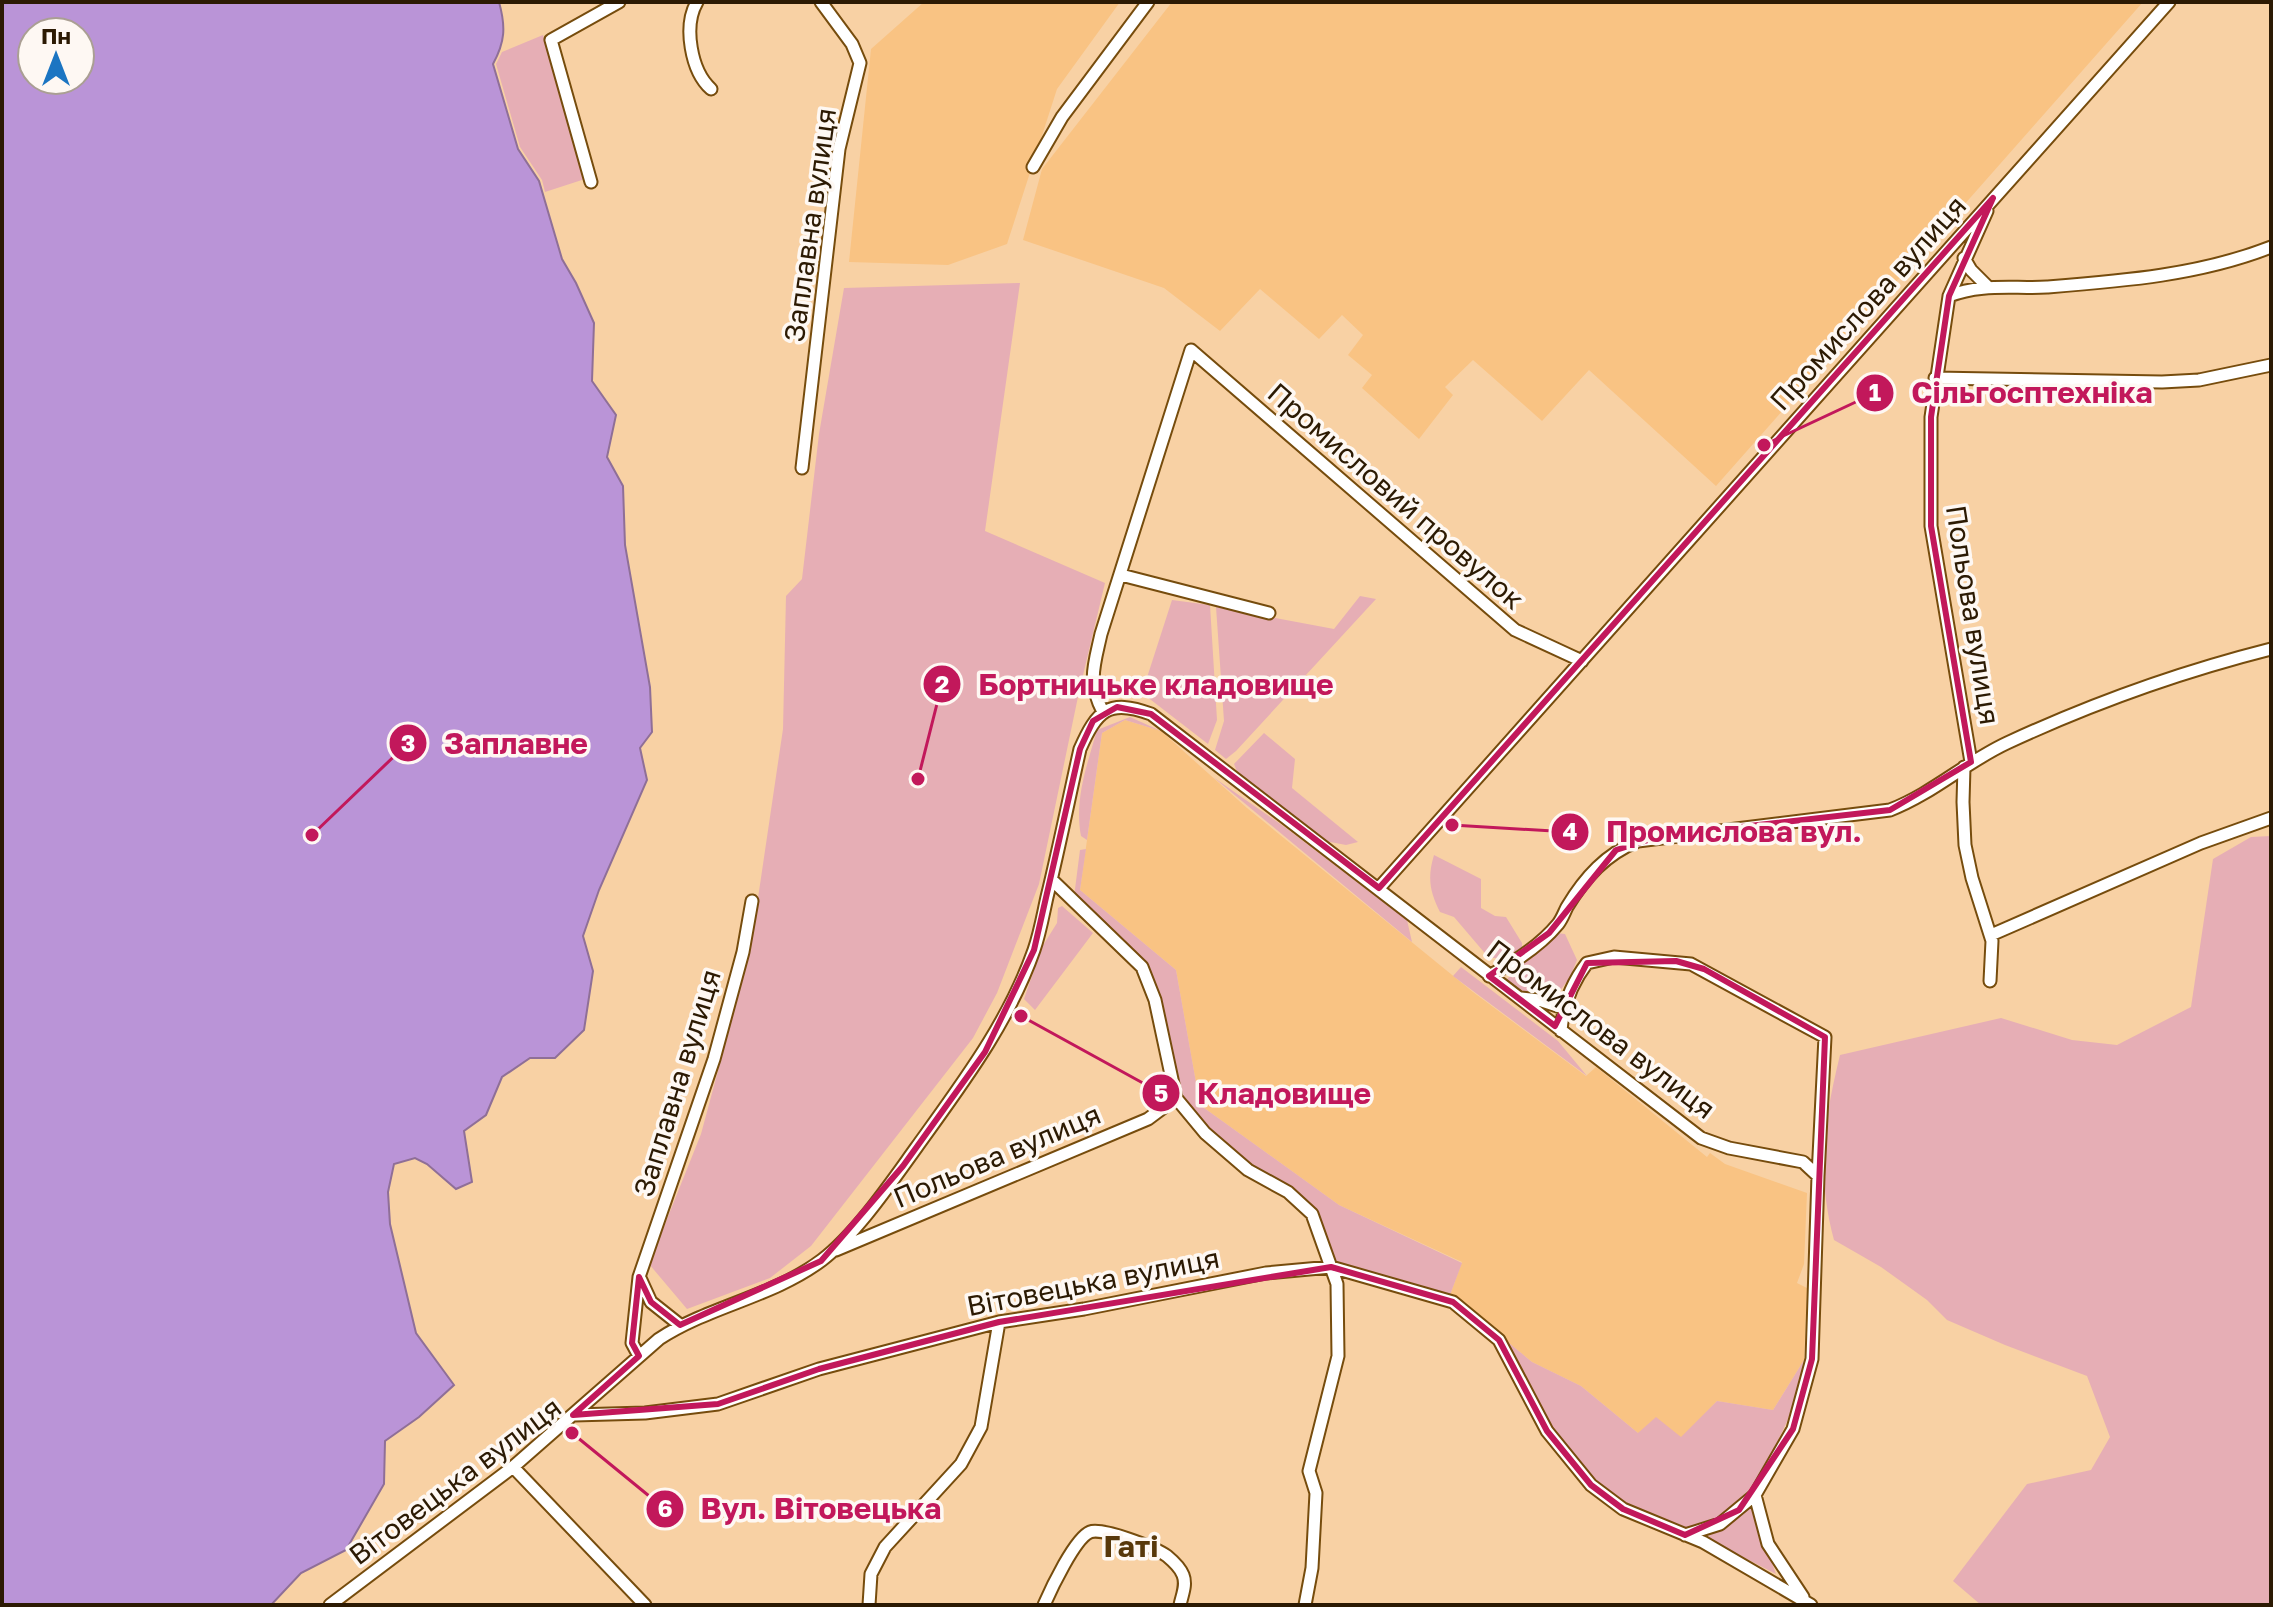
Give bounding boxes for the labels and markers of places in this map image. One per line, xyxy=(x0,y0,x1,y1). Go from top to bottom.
callout: Сільгосптехніка xyxy=(1855,366,2169,420)
callout: Бортницьке кладовище xyxy=(922,657,1350,711)
callout: Заплавне xyxy=(388,716,604,770)
callout: Промислова вул. xyxy=(1550,805,1878,859)
callout: Кладовище xyxy=(1141,1066,1387,1120)
callout: Вул. Вітовецька xyxy=(645,1482,958,1536)

